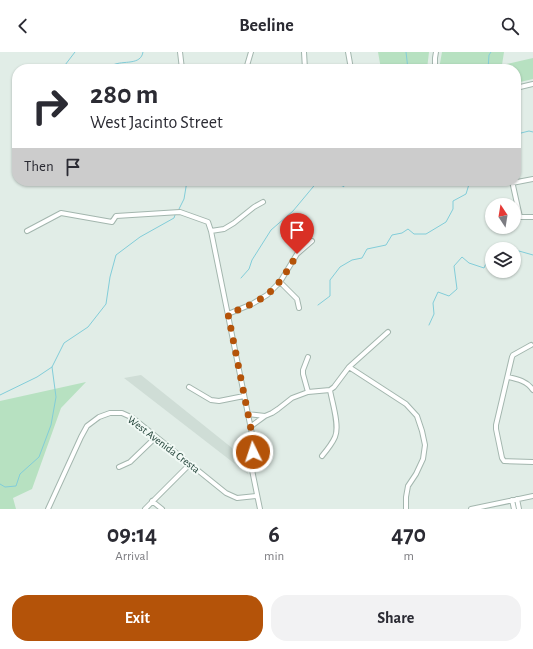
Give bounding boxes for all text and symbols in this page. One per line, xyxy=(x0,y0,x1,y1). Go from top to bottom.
icon: back xyxy=(12,15,34,37)
icon: search xyxy=(499,15,521,37)
text: Beeline xyxy=(239,17,294,35)
icon: right xyxy=(24,80,76,132)
text: 280 m xyxy=(90,81,158,109)
text: West Jacinto Street xyxy=(90,114,223,132)
icon: arrive xyxy=(62,156,84,178)
text: Then xyxy=(24,159,54,174)
north arrow xyxy=(485,198,521,234)
map controls xyxy=(485,198,521,278)
pin xyxy=(280,213,314,254)
icon: arrive xyxy=(286,219,308,241)
button: layers xyxy=(485,242,521,278)
street label: West Avenida Cresta xyxy=(126,414,202,475)
position arrow xyxy=(232,431,274,473)
text: 09:14 xyxy=(107,523,157,547)
text: 6 xyxy=(268,523,280,547)
text: 470 xyxy=(391,523,426,547)
text: Arrival xyxy=(115,550,149,563)
text: min xyxy=(264,550,284,563)
text: m xyxy=(403,550,414,563)
button: Exit xyxy=(12,595,263,641)
button: Share xyxy=(271,595,521,641)

